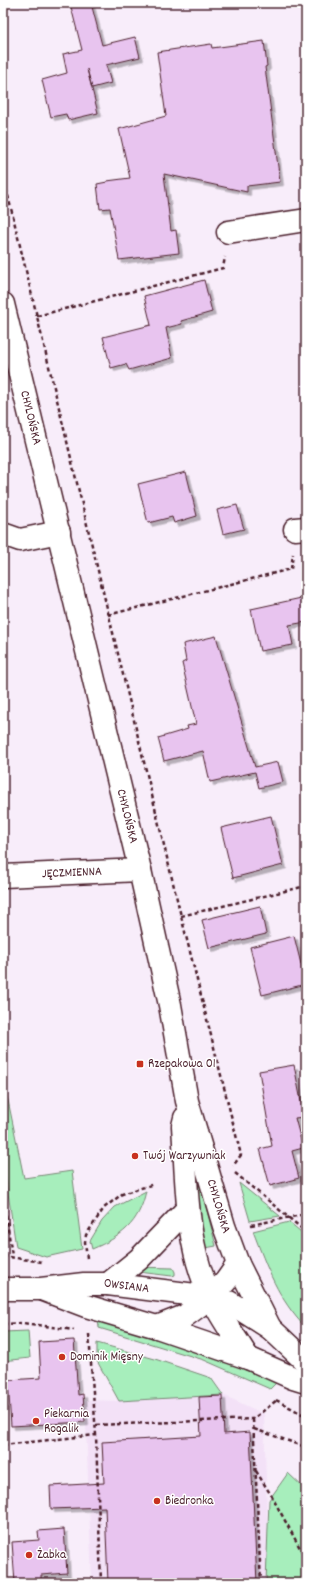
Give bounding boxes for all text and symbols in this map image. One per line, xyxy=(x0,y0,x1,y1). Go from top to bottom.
street label: CHYLOŃSKA xyxy=(15,388,46,447)
street label: CHYLOŃSKA xyxy=(111,787,143,845)
street label: JĘCZMIENNA xyxy=(41,862,103,884)
place label: Rzepakowa 01 xyxy=(148,1055,216,1074)
marker: Rzepakowa 01 xyxy=(135,1059,145,1069)
place label: Twój Warzywniak xyxy=(143,1147,226,1166)
marker: Twój Warzywniak xyxy=(130,1151,140,1161)
street label: CHYLOŃSKA xyxy=(201,1177,235,1236)
street label: OWSIANA xyxy=(104,1275,150,1299)
place label: Dominik Mięsny xyxy=(70,1348,144,1367)
marker: Dominik Mięsny xyxy=(57,1352,67,1362)
place label: Piekarnia Rogalik xyxy=(44,1405,90,1439)
marker: Piekarnia Rogalik xyxy=(31,1416,41,1426)
place label: Biedronka xyxy=(165,1492,214,1511)
marker: Biedronka xyxy=(152,1496,162,1506)
place label: Żabka xyxy=(37,1546,67,1565)
marker: Żabka xyxy=(24,1550,34,1560)

